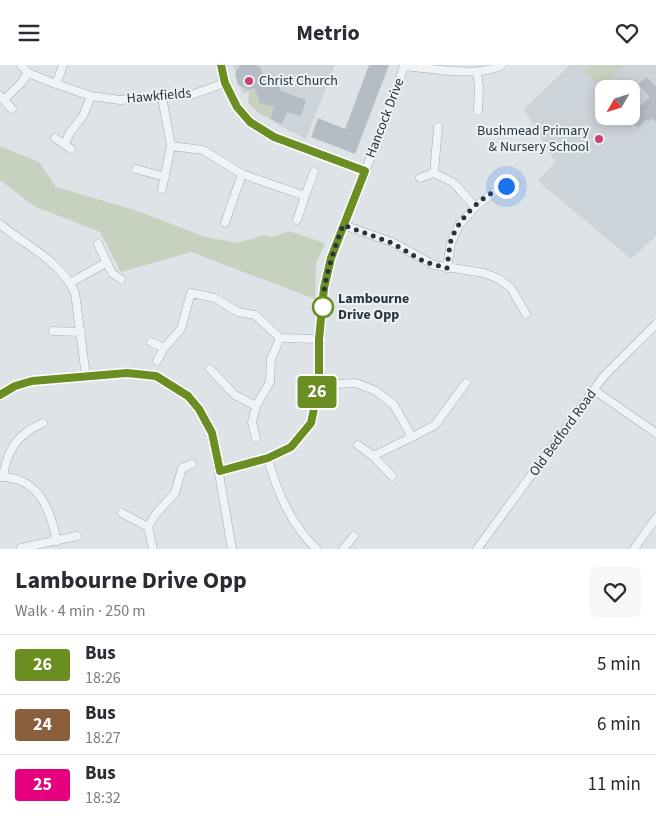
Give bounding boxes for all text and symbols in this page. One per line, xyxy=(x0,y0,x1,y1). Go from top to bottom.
text: Metrio xyxy=(296,17,360,49)
icon: menu xyxy=(15,19,43,47)
icon: heart xyxy=(613,19,641,47)
place label: Christ Church xyxy=(259,71,338,91)
marker: Christ Church xyxy=(243,75,255,87)
street label: Hancock Drive xyxy=(361,75,409,161)
north arrow xyxy=(595,80,640,125)
map controls xyxy=(595,80,640,125)
street label: Hawkfields xyxy=(126,83,192,109)
place label: Bushmead Primary & Nursery School xyxy=(477,121,589,157)
marker: Bushmead Primary & Nursery School xyxy=(593,133,605,145)
your location xyxy=(494,174,519,199)
place label: Lambourne Drive Opp xyxy=(338,289,409,325)
marker: Lambourne Drive Opp xyxy=(312,296,334,318)
line badge: 26 xyxy=(294,376,340,408)
text: 26 xyxy=(307,379,327,404)
street label: Old Bedford Road xyxy=(525,385,601,481)
text: Lambourne Drive Opp xyxy=(15,563,247,598)
button: heart xyxy=(589,566,641,618)
text: Walk · 4 min · 250 m xyxy=(15,600,146,622)
text: Bus xyxy=(85,640,116,667)
text: 5 min xyxy=(597,651,641,678)
text: 26 xyxy=(33,652,52,677)
text: 18:26 xyxy=(85,667,121,689)
text: Bus xyxy=(85,700,116,727)
text: 6 min xyxy=(597,711,641,738)
text: 24 xyxy=(33,712,52,737)
text: 18:27 xyxy=(85,727,121,749)
text: Bus xyxy=(85,760,116,787)
text: 11 min xyxy=(587,771,641,798)
text: 25 xyxy=(33,772,52,797)
text: 18:32 xyxy=(85,787,121,809)

